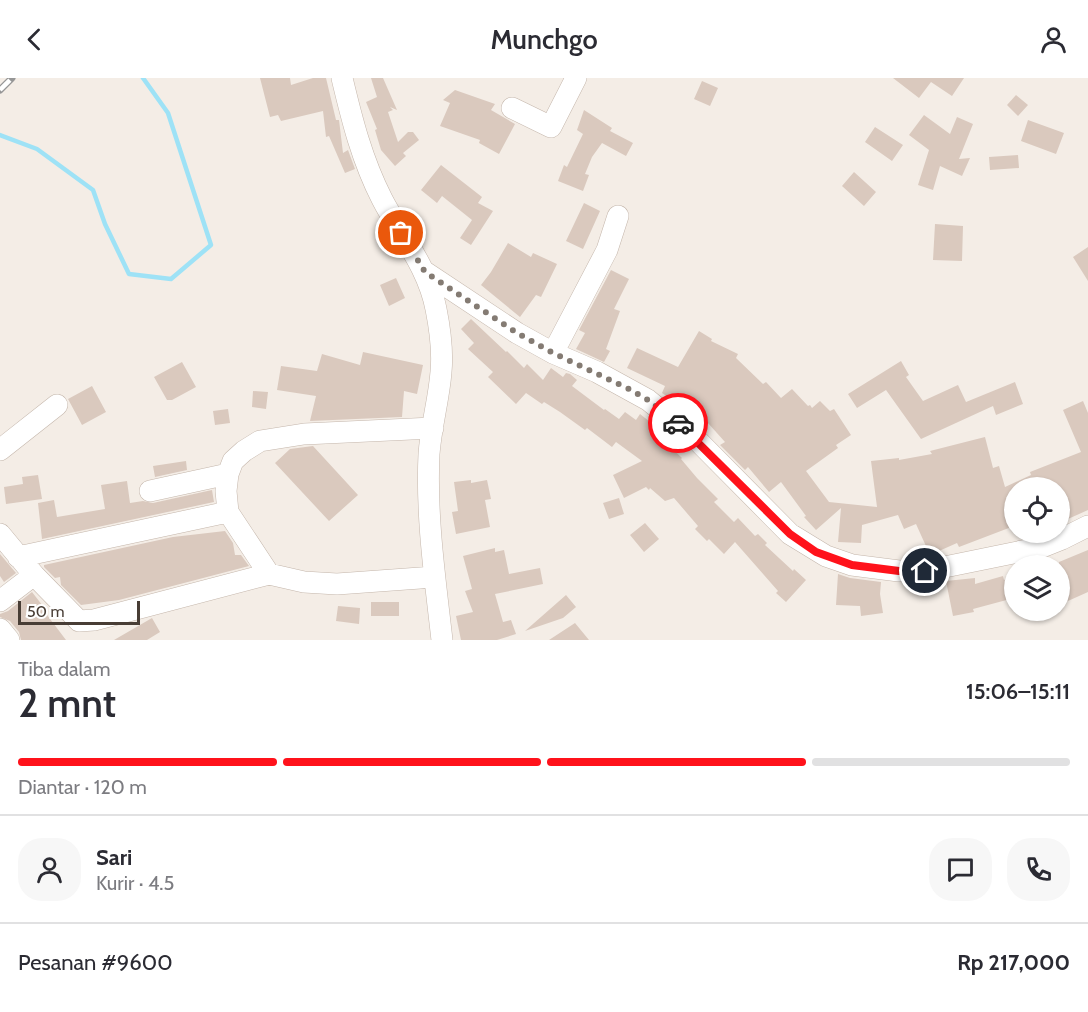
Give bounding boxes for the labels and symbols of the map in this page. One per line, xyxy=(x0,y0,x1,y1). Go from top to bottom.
pin xyxy=(375,207,426,258)
courier xyxy=(648,393,708,453)
pin xyxy=(899,545,950,596)
scale bar xyxy=(18,598,140,626)

